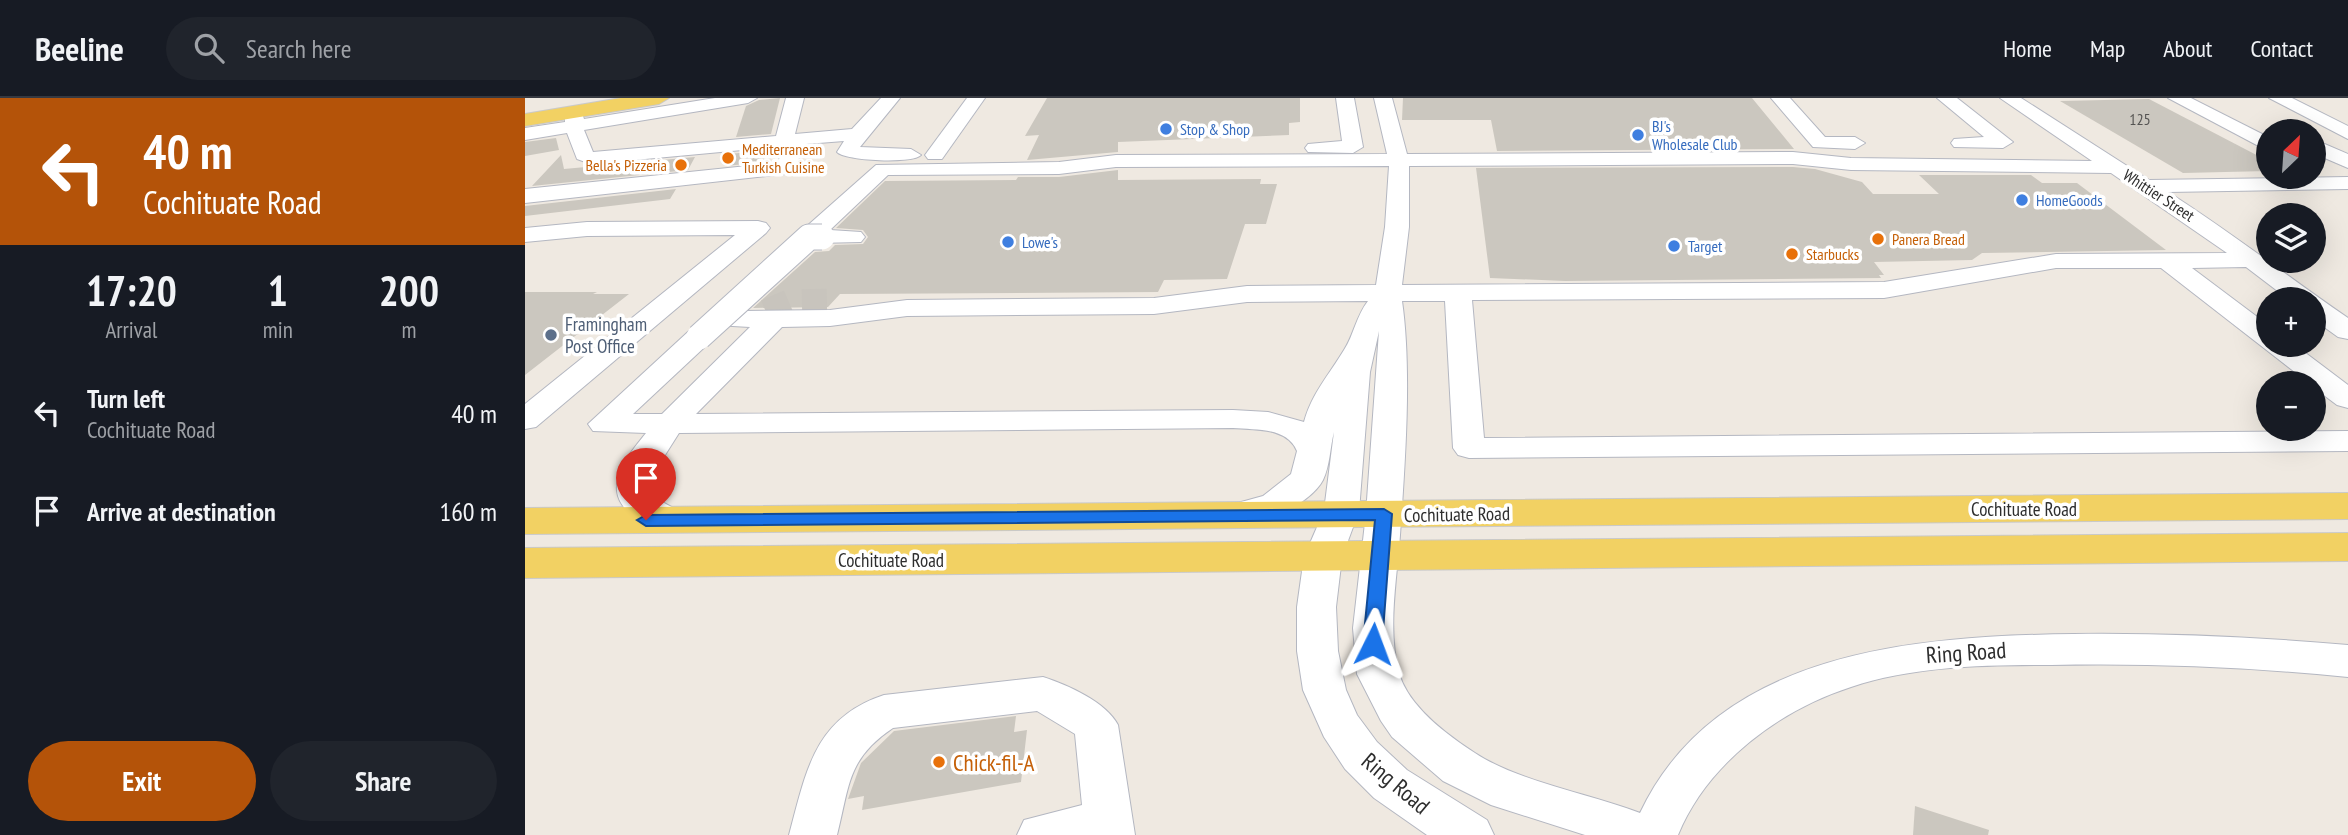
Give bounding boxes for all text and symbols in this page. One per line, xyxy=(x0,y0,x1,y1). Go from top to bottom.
search box xyxy=(166,17,656,80)
text: Beeline xyxy=(35,27,124,70)
icon: search xyxy=(190,29,228,67)
text: Search here xyxy=(246,32,351,65)
text: Home xyxy=(2003,33,2052,64)
text: Map xyxy=(2090,33,2125,64)
text: About xyxy=(2163,33,2212,64)
text: Contact xyxy=(2250,33,2313,64)
house number: 125 xyxy=(2129,109,2151,129)
place label: BJ's Wholesale Club xyxy=(1652,116,1738,154)
text: 40 m xyxy=(143,119,232,183)
place label: Stop & Shop xyxy=(1180,119,1250,139)
north arrow xyxy=(2256,119,2326,189)
map controls xyxy=(2256,119,2326,441)
marker: Stop & Shop xyxy=(1158,121,1174,137)
icon: left xyxy=(28,126,119,217)
marker: BJ's Wholesale Club xyxy=(1630,127,1646,143)
place label: Mediterranean Turkish Cuisine xyxy=(742,139,825,177)
marker: Mediterranean Turkish Cuisine xyxy=(720,150,736,166)
place label: Bella's Pizzeria xyxy=(585,155,667,175)
marker: Bella's Pizzeria xyxy=(673,157,689,173)
street label: Whittier Street xyxy=(2120,165,2199,226)
text: Cochituate Road xyxy=(143,181,322,223)
place label: HomeGoods xyxy=(2036,190,2103,210)
marker: HomeGoods xyxy=(2014,192,2030,208)
button: layers xyxy=(2256,203,2326,273)
place label: Panera Bread xyxy=(1892,229,1965,249)
marker: Panera Bread xyxy=(1870,231,1886,247)
place label: Lowe's xyxy=(1022,232,1058,252)
marker: Lowe's xyxy=(1000,234,1016,250)
place label: Target xyxy=(1688,236,1723,256)
marker: Target xyxy=(1666,238,1682,254)
place label: Starbucks xyxy=(1806,244,1859,264)
marker: Starbucks xyxy=(1784,246,1800,262)
text: 17:20 xyxy=(86,263,177,318)
text: 1 xyxy=(268,263,288,318)
text: 200 xyxy=(379,263,439,318)
button: + xyxy=(2256,287,2326,357)
place label: Framingham Post Office xyxy=(565,312,647,358)
text: Arrival xyxy=(105,315,157,344)
text: min xyxy=(263,315,293,344)
text: m xyxy=(401,315,416,344)
marker: Framingham Post Office xyxy=(543,327,559,343)
button: − xyxy=(2256,371,2326,441)
text: Turn left xyxy=(87,382,165,415)
icon: left xyxy=(28,394,66,432)
text: 40 m xyxy=(451,397,497,430)
text: Cochituate Road xyxy=(87,415,215,444)
pin xyxy=(616,448,676,520)
icon: arrive xyxy=(627,459,665,497)
icon: arrive xyxy=(28,492,66,530)
text: Arrive at destination xyxy=(87,495,276,528)
text: 160 m xyxy=(439,495,497,528)
street label: Cochituate Road xyxy=(1971,497,2077,521)
street label: Cochituate Road xyxy=(1404,501,1510,527)
street label: Cochituate Road xyxy=(838,548,944,572)
position arrow xyxy=(1336,607,1410,681)
street label: Ring Road xyxy=(1925,635,2007,669)
button: Exit xyxy=(28,741,256,821)
button: Share xyxy=(270,741,497,821)
street label: Ring Road xyxy=(1356,746,1436,820)
place label: Chick-fil-A xyxy=(953,748,1035,777)
marker: Chick-fil-A xyxy=(931,754,947,770)

